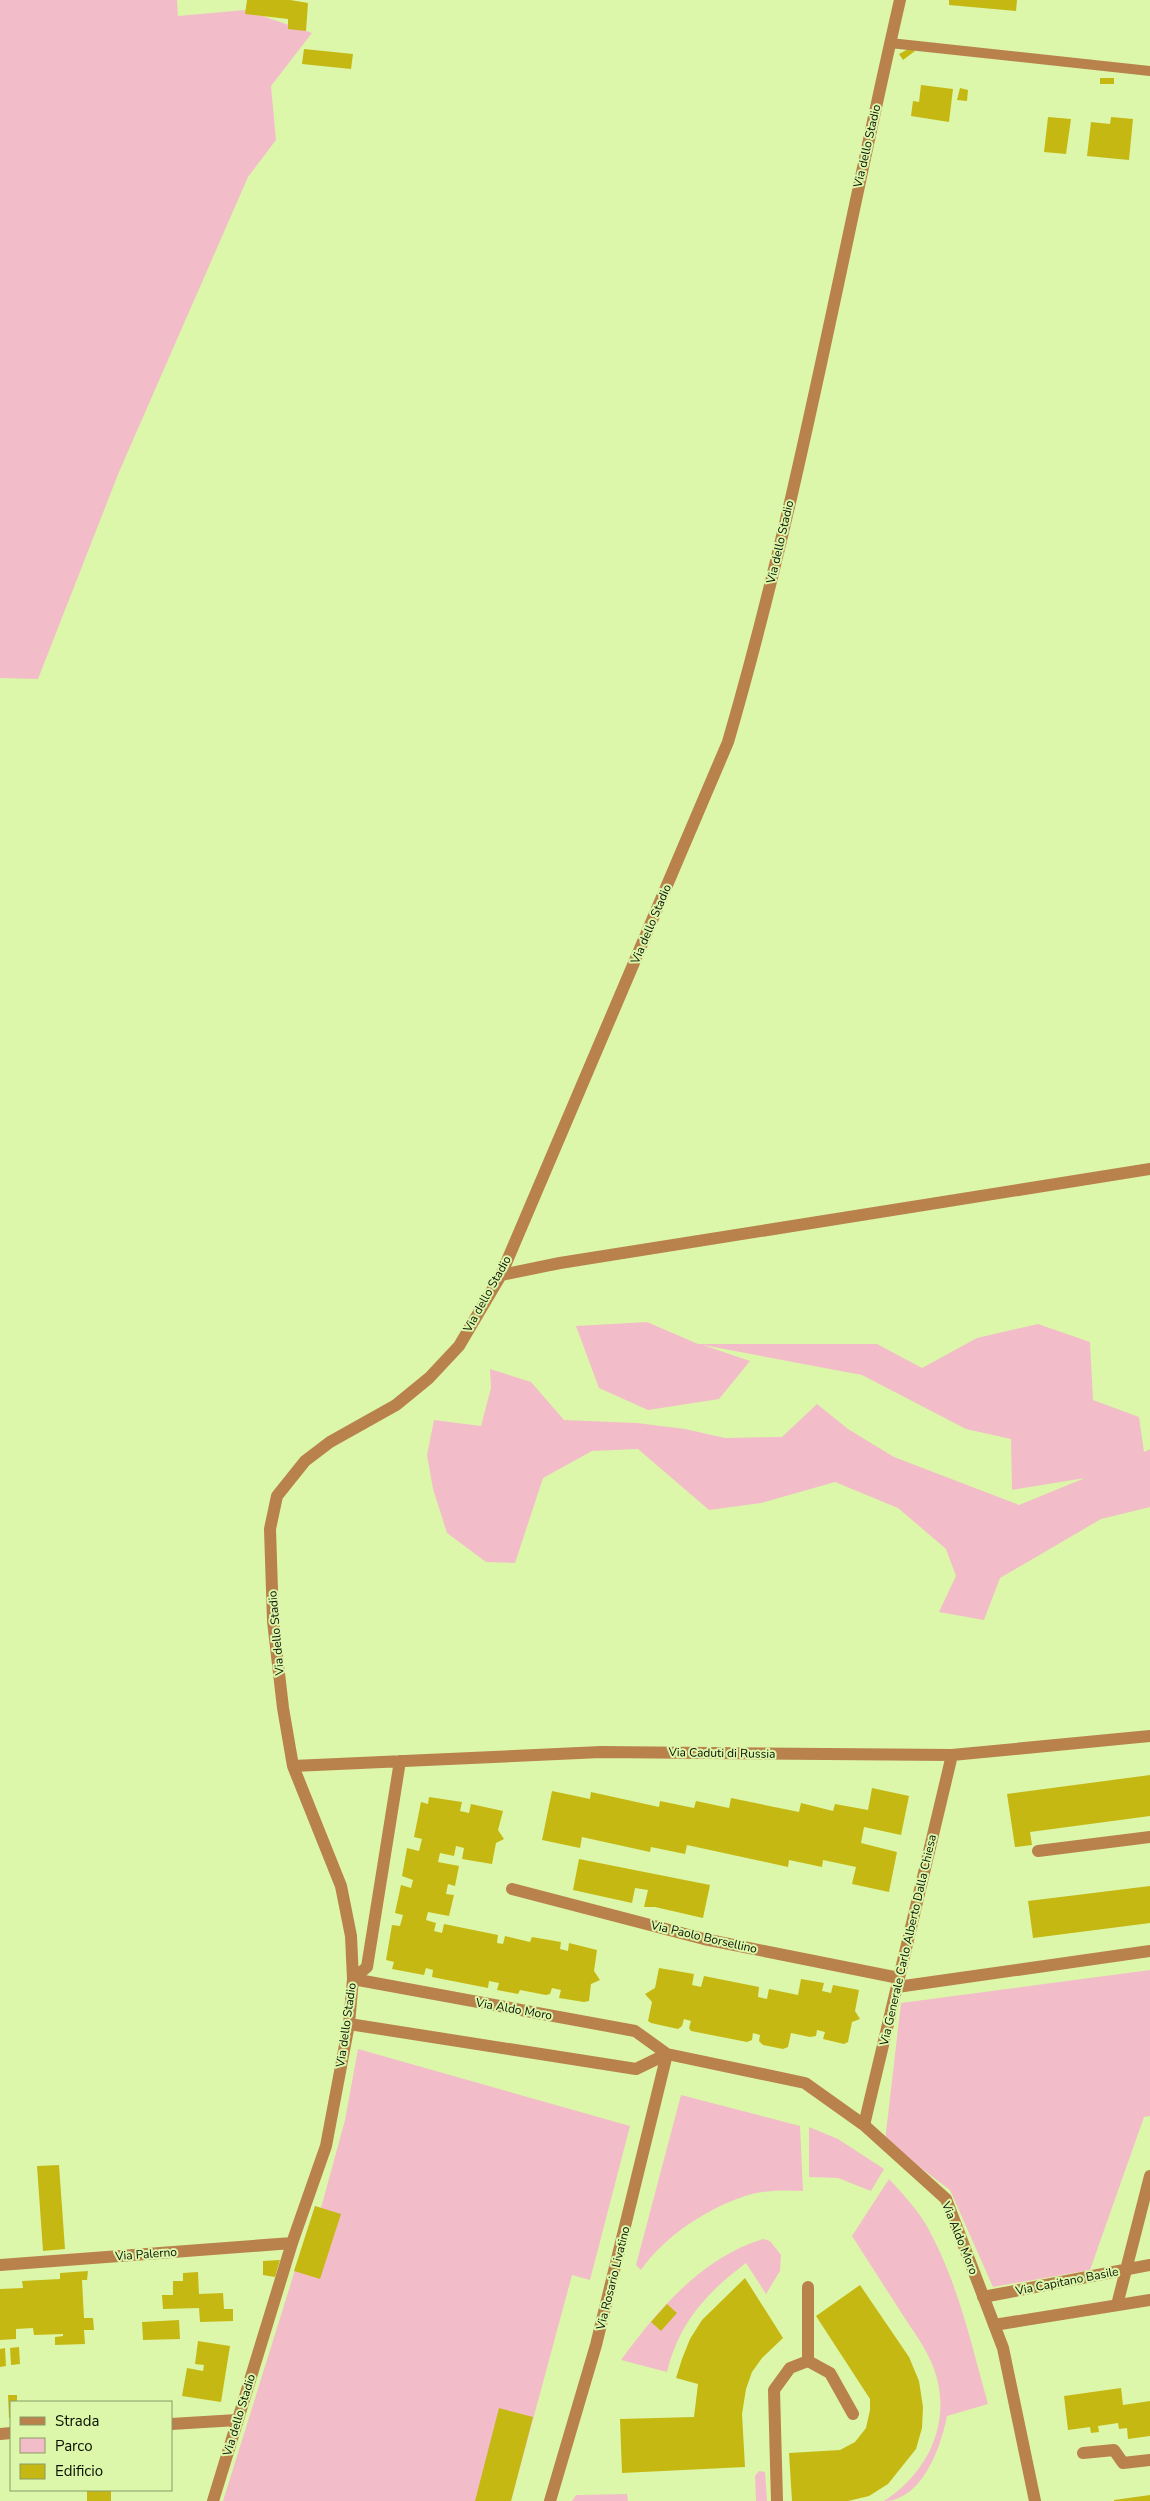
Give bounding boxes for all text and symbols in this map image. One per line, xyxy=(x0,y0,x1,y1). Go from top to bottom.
street label: Via dello Stadio xyxy=(849,102,884,190)
street label: Via dello Stadio xyxy=(762,498,797,586)
street label: Via dello Stadio xyxy=(627,881,675,967)
street label: Via dello Stadio xyxy=(459,1253,515,1336)
street label: Via dello Stadio xyxy=(264,1590,288,1677)
street label: Via Caduti di Russia xyxy=(667,1744,776,1762)
street label: Via Generale Carlo Alberto Dalla Chiesa xyxy=(876,1833,940,2048)
street label: Via Paolo Borsellino xyxy=(648,1917,759,1957)
street label: Via dello Stadio xyxy=(332,1981,360,2069)
street label: Via Aldo Moro xyxy=(474,1994,554,2024)
street label: Via Aldo Moro xyxy=(938,2198,982,2277)
street label: Via Rosario Livatino xyxy=(592,2224,634,2332)
street label: Via Palerno xyxy=(114,2244,178,2264)
street label: Via Capitano Basile xyxy=(1013,2263,1120,2299)
street label: Via dello Stadio xyxy=(219,2372,259,2459)
legend xyxy=(10,2401,172,2491)
text: Strada xyxy=(55,2411,99,2431)
text: Parco xyxy=(55,2436,93,2456)
text: Edificio xyxy=(55,2461,103,2481)

